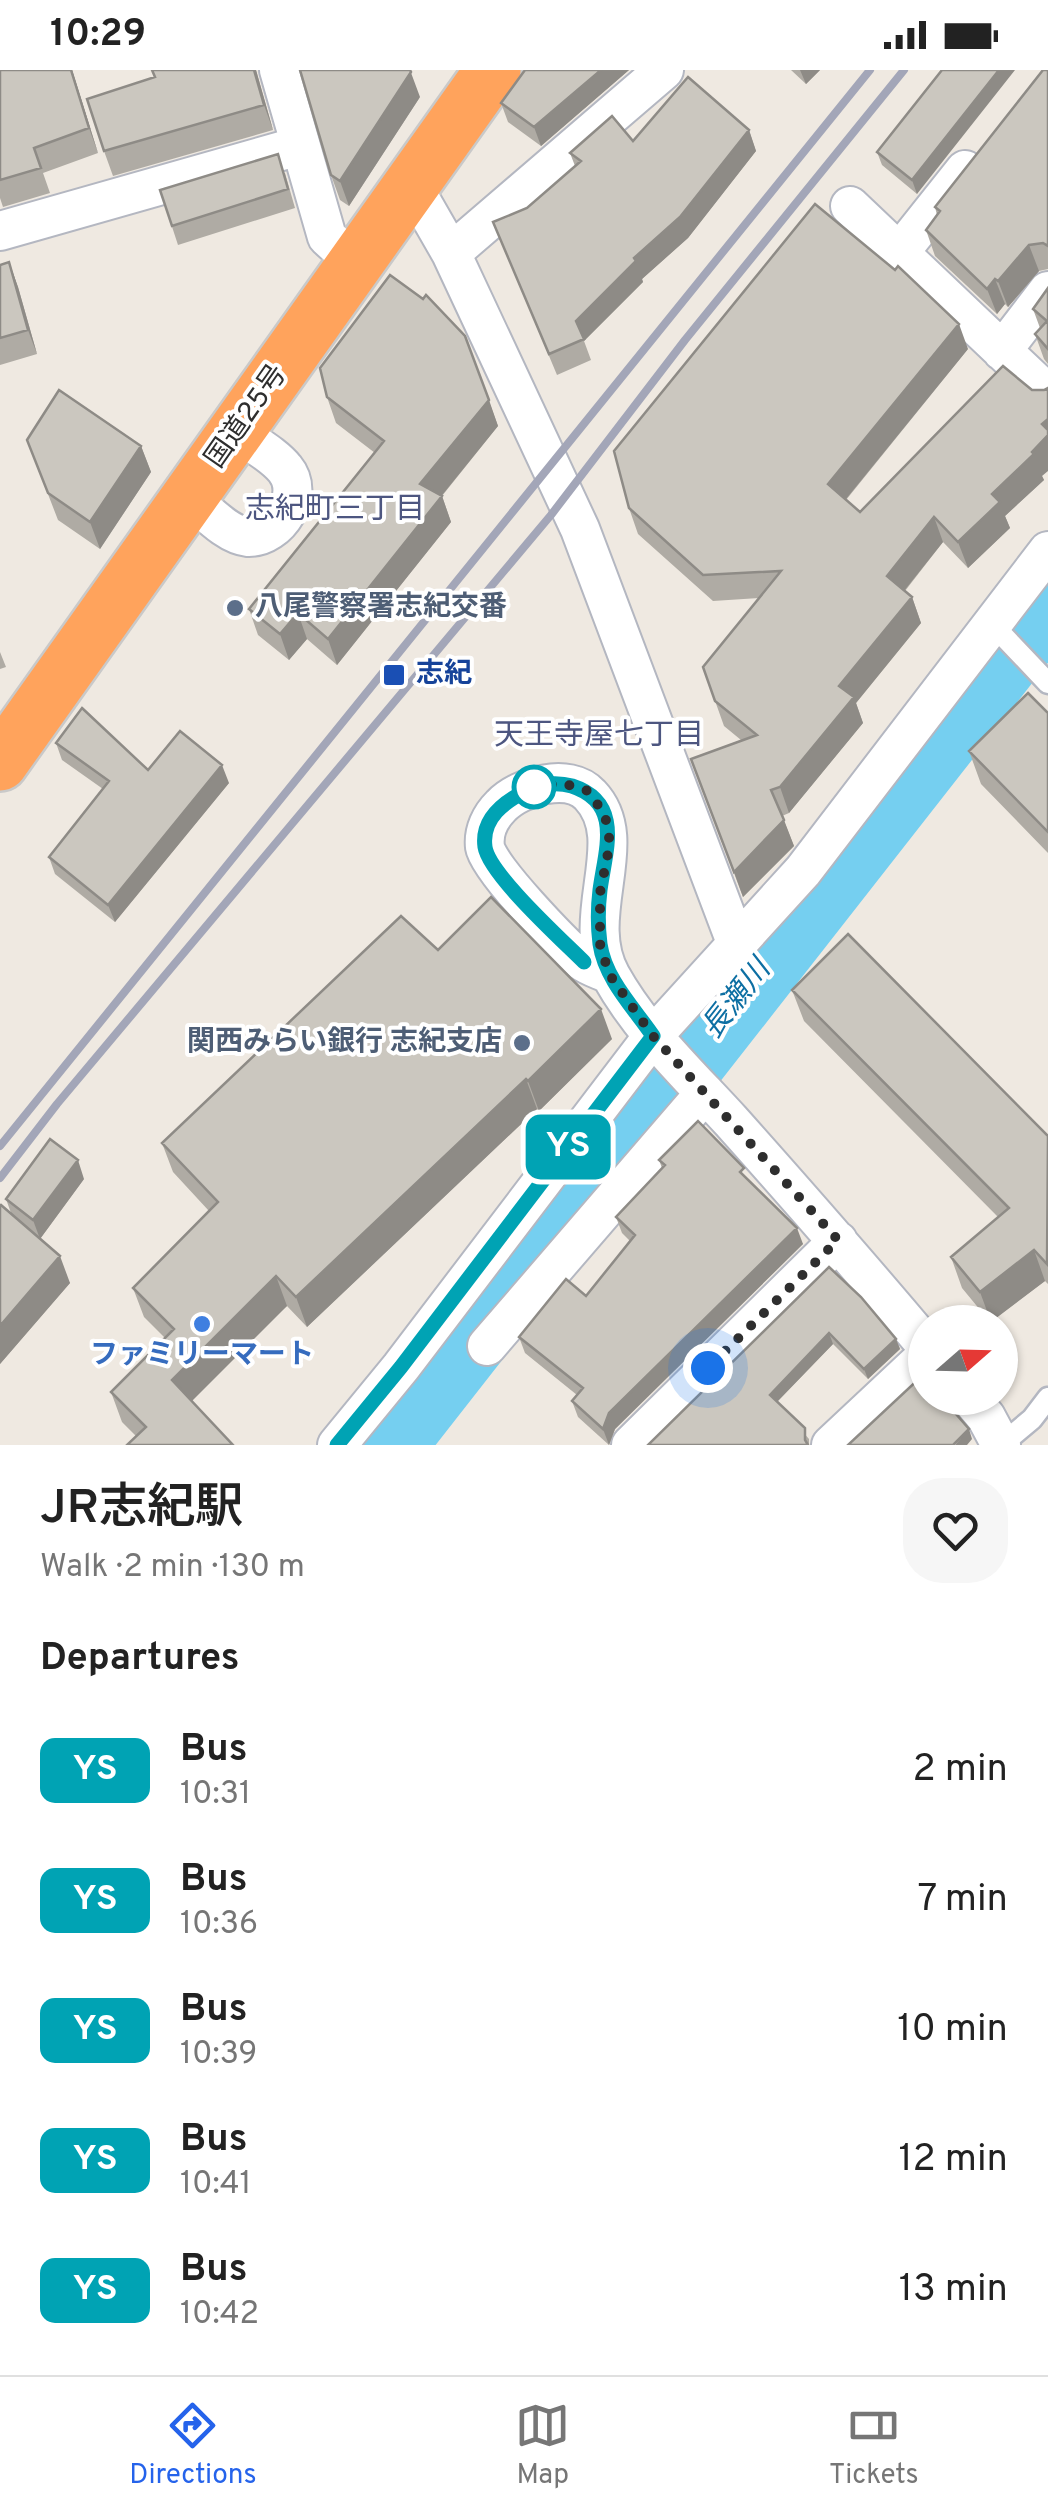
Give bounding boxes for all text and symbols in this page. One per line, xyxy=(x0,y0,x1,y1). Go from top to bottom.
text: 10:29 xyxy=(50,11,146,60)
street label: 国道25号 xyxy=(198,358,296,476)
district label: 志紀町三丁目 xyxy=(245,492,425,529)
place label: 八尾警察署志紀交番 xyxy=(255,590,507,626)
marker: 八尾警察署志紀交番 xyxy=(224,597,246,619)
place label: 志紀 xyxy=(416,657,472,693)
marker: 志紀 xyxy=(381,662,407,688)
district label: 天王寺屋七丁目 xyxy=(494,718,704,755)
unlabelled marker xyxy=(513,766,555,808)
water label: 長瀬川 xyxy=(695,951,781,1047)
place label: 関西みらい銀行 志紀支店 xyxy=(187,1025,502,1061)
marker: 関西みらい銀行 志紀支店 xyxy=(511,1032,533,1054)
line badge: YS xyxy=(523,1114,613,1180)
text: YS xyxy=(546,1125,590,1169)
north arrow xyxy=(908,1305,1018,1415)
map controls xyxy=(908,1305,1018,1415)
marker: ファミリーマート xyxy=(191,1313,213,1335)
place label: ファミリーマート xyxy=(90,1338,314,1374)
your location xyxy=(683,1343,733,1393)
button: heart xyxy=(903,1478,1008,1583)
text: JR志紀駅 xyxy=(40,1480,243,1540)
text: Walk · 2 min · 130 m xyxy=(40,1548,305,1588)
text: Departures xyxy=(40,1635,240,1684)
text: Bus xyxy=(180,1726,247,1775)
text: 2 min xyxy=(913,1746,1008,1795)
text: YS xyxy=(73,1748,117,1792)
text: 10:31 xyxy=(180,1775,251,1815)
text: Bus xyxy=(180,1856,247,1905)
text: 7 min xyxy=(918,1876,1008,1925)
text: YS xyxy=(73,1878,117,1922)
text: 10:36 xyxy=(180,1905,258,1945)
text: Bus xyxy=(180,1986,247,2035)
text: 10 min xyxy=(897,2006,1008,2055)
text: YS xyxy=(73,2008,117,2052)
text: 10:39 xyxy=(180,2035,257,2075)
text: Bus xyxy=(180,2116,247,2165)
text: 12 min xyxy=(898,2136,1008,2185)
text: YS xyxy=(73,2138,117,2182)
text: 10:41 xyxy=(180,2165,252,2205)
text: Bus xyxy=(180,2246,247,2295)
text: 13 min xyxy=(899,2266,1008,2315)
text: YS xyxy=(73,2268,117,2312)
text: 10:42 xyxy=(180,2295,259,2335)
tab: Directions xyxy=(129,2398,257,2494)
tab: Map xyxy=(515,2398,570,2494)
tab: Tickets xyxy=(829,2398,919,2494)

